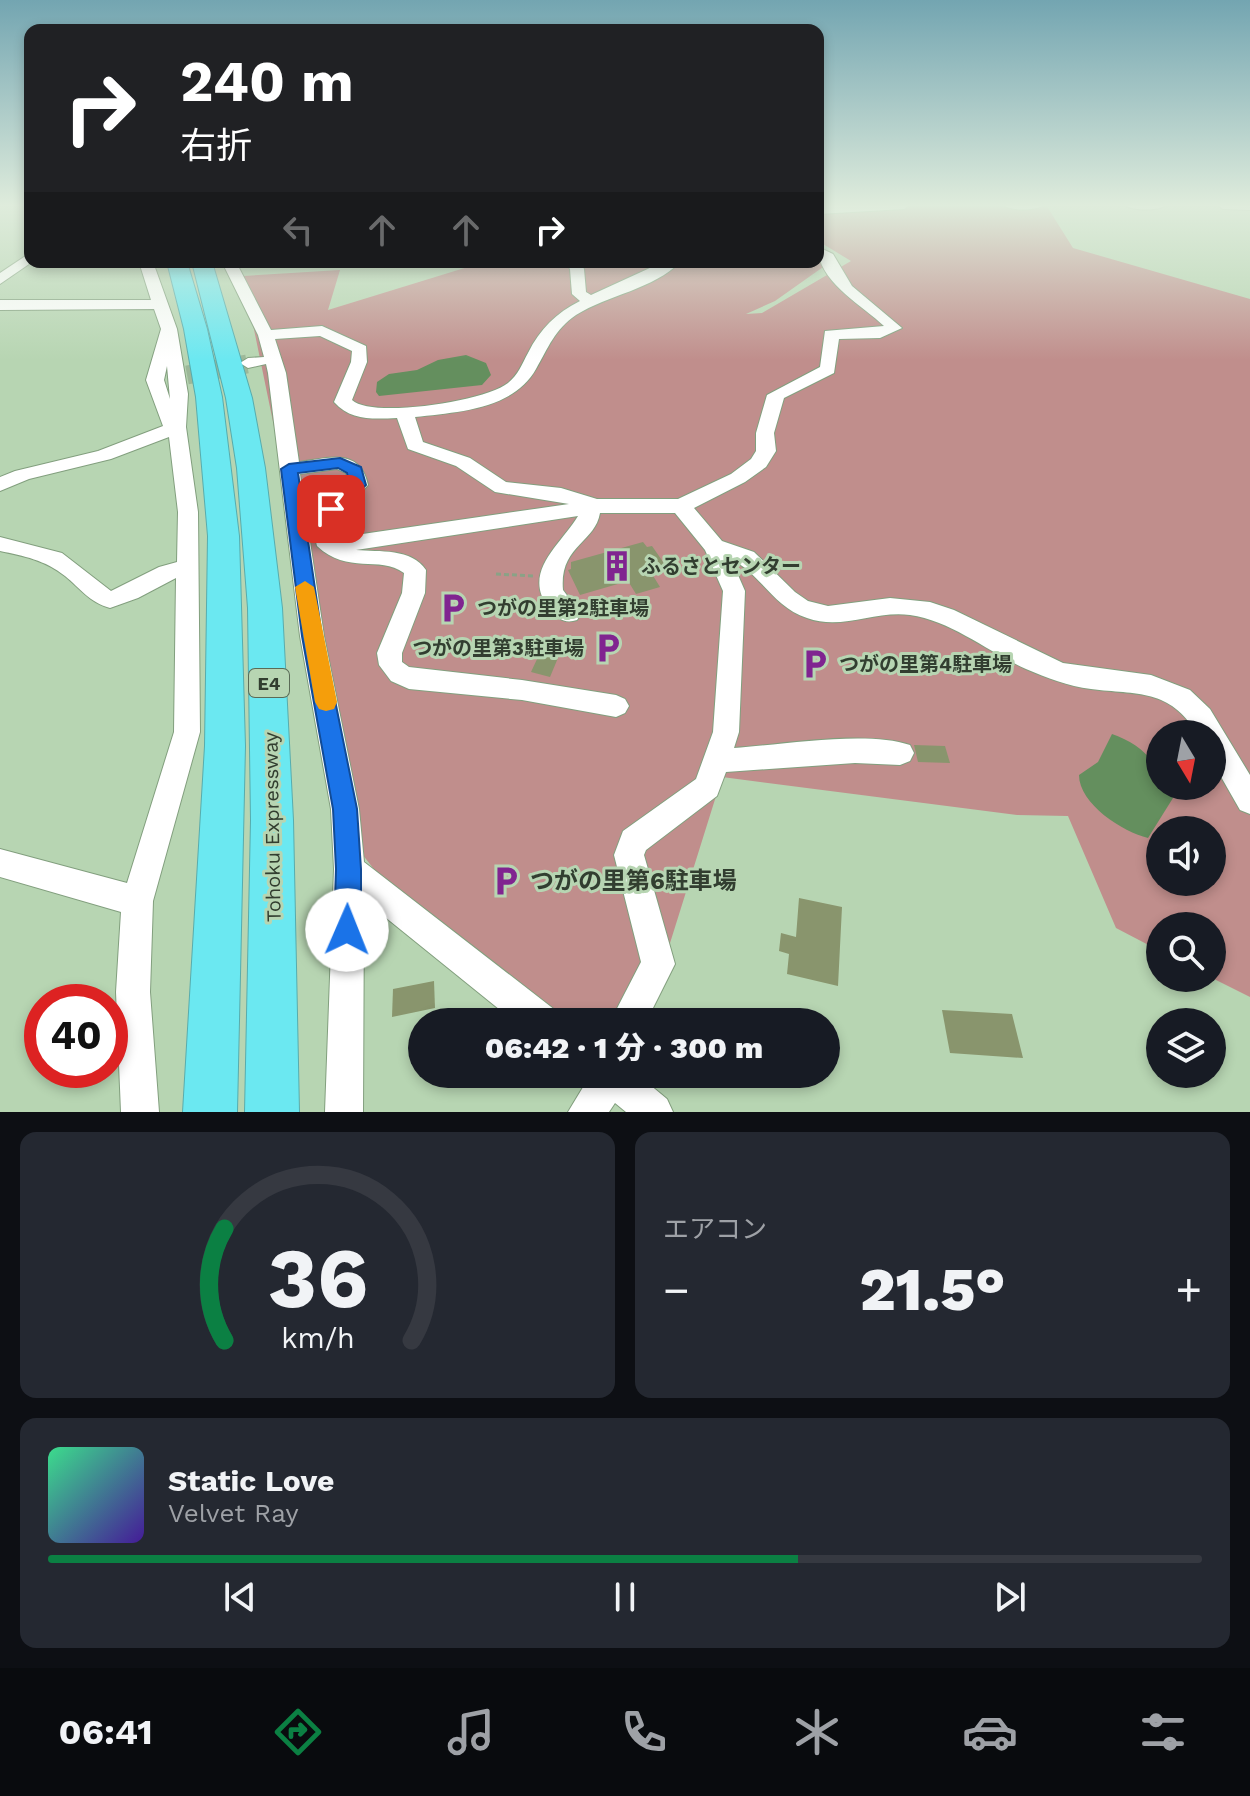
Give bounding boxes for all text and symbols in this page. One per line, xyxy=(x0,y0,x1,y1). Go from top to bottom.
text: 240 m xyxy=(180,49,354,115)
icon: right xyxy=(48,56,152,160)
text: 右折 xyxy=(180,125,252,167)
icon: left xyxy=(276,208,320,252)
icon: ahead xyxy=(360,208,404,252)
icon: ahead xyxy=(444,208,488,252)
icon: right xyxy=(528,208,572,252)
pin xyxy=(297,475,365,543)
icon: arrive xyxy=(309,487,353,531)
building icon: ふるさとセンター xyxy=(600,549,634,583)
place label: ふるさとセンター xyxy=(641,554,801,578)
parking icon: つがの里第2駐車場 xyxy=(436,591,470,625)
place label: つがの里第2駐車場 xyxy=(477,596,649,620)
parking icon: つがの里第3駐車場 xyxy=(591,631,625,665)
place label: つがの里第3駐車場 xyxy=(412,636,584,660)
parking icon: つがの里第4駐車場 xyxy=(798,647,832,681)
place label: つがの里第4駐車場 xyxy=(839,652,1012,676)
road number: E4 xyxy=(249,669,289,697)
north arrow xyxy=(1146,720,1226,800)
map controls xyxy=(1146,720,1226,1088)
street label: Tohoku Expressway xyxy=(258,731,286,922)
button: sound xyxy=(1146,816,1226,896)
parking icon: つがの里第6駐車場 xyxy=(489,864,523,898)
place label: つがの里第6駐車場 xyxy=(530,867,737,895)
position arrow xyxy=(305,888,389,972)
button: search xyxy=(1146,912,1226,992)
speed limit sign: 40 xyxy=(24,984,128,1088)
button: layers xyxy=(1146,1008,1226,1088)
text: 06:42 · 1 分 · 300 m xyxy=(485,1030,763,1065)
text: エアコン xyxy=(663,1214,767,1244)
text: 36 xyxy=(267,1230,368,1327)
text: 21.5° xyxy=(859,1254,1006,1325)
text: − xyxy=(663,1264,690,1316)
text: + xyxy=(1175,1264,1202,1316)
text: km/h xyxy=(281,1321,354,1355)
text: Static Love xyxy=(168,1463,334,1498)
text: Velvet Ray xyxy=(168,1498,299,1528)
icon: previous xyxy=(218,1575,262,1619)
icon: pause xyxy=(603,1575,647,1619)
icon: next xyxy=(988,1575,1032,1619)
icon: directions xyxy=(270,1704,326,1760)
icon: music xyxy=(443,1704,499,1760)
icon: phone xyxy=(616,1704,672,1760)
icon: climate xyxy=(789,1704,845,1760)
icon: car xyxy=(962,1704,1018,1760)
icon: filters xyxy=(1135,1704,1191,1760)
text: 06:41 xyxy=(59,1711,153,1753)

